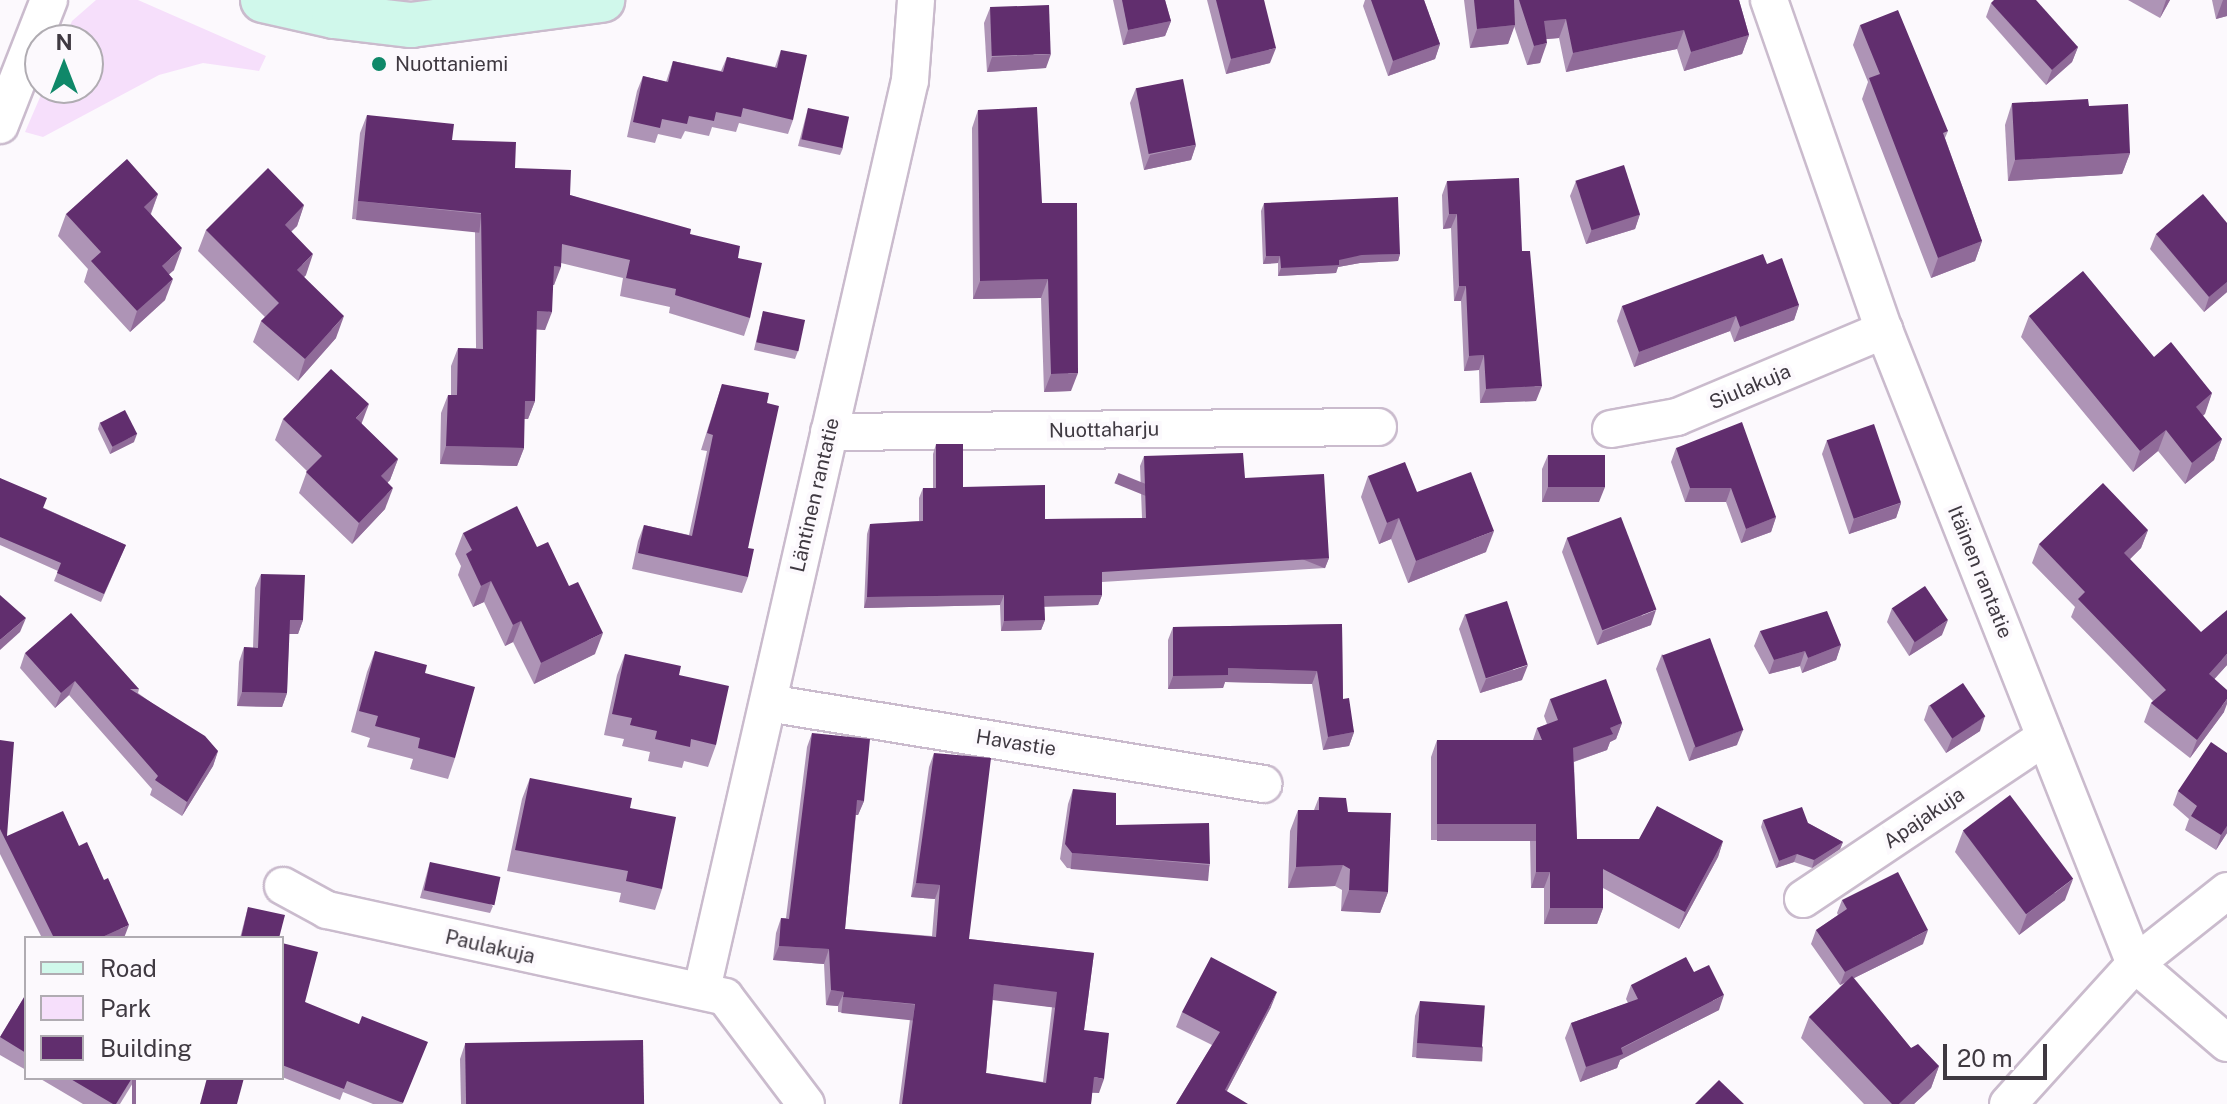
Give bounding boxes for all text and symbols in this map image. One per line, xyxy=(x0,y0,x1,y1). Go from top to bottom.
north arrow xyxy=(24,24,104,104)
text: N xyxy=(55,29,73,55)
place label: Nuottaniemi xyxy=(395,52,508,76)
marker: Nuottaniemi xyxy=(370,55,388,73)
street label: Siulakuja xyxy=(1706,359,1794,415)
street label: Läntinen rantatie xyxy=(786,416,844,574)
street label: Nuottaharju xyxy=(1049,417,1159,443)
street label: Itäinen rantatie xyxy=(1943,502,2017,642)
street label: Havastie xyxy=(974,725,1058,761)
street label: Apajakuja xyxy=(1879,782,1969,854)
street label: Paulakuja xyxy=(443,925,537,969)
legend xyxy=(24,936,284,1080)
text: Road xyxy=(100,954,157,982)
text: Park xyxy=(100,994,151,1022)
scale bar xyxy=(1947,1028,2051,1078)
text: Building xyxy=(100,1034,192,1062)
text: 20 m xyxy=(1957,1044,2013,1072)

